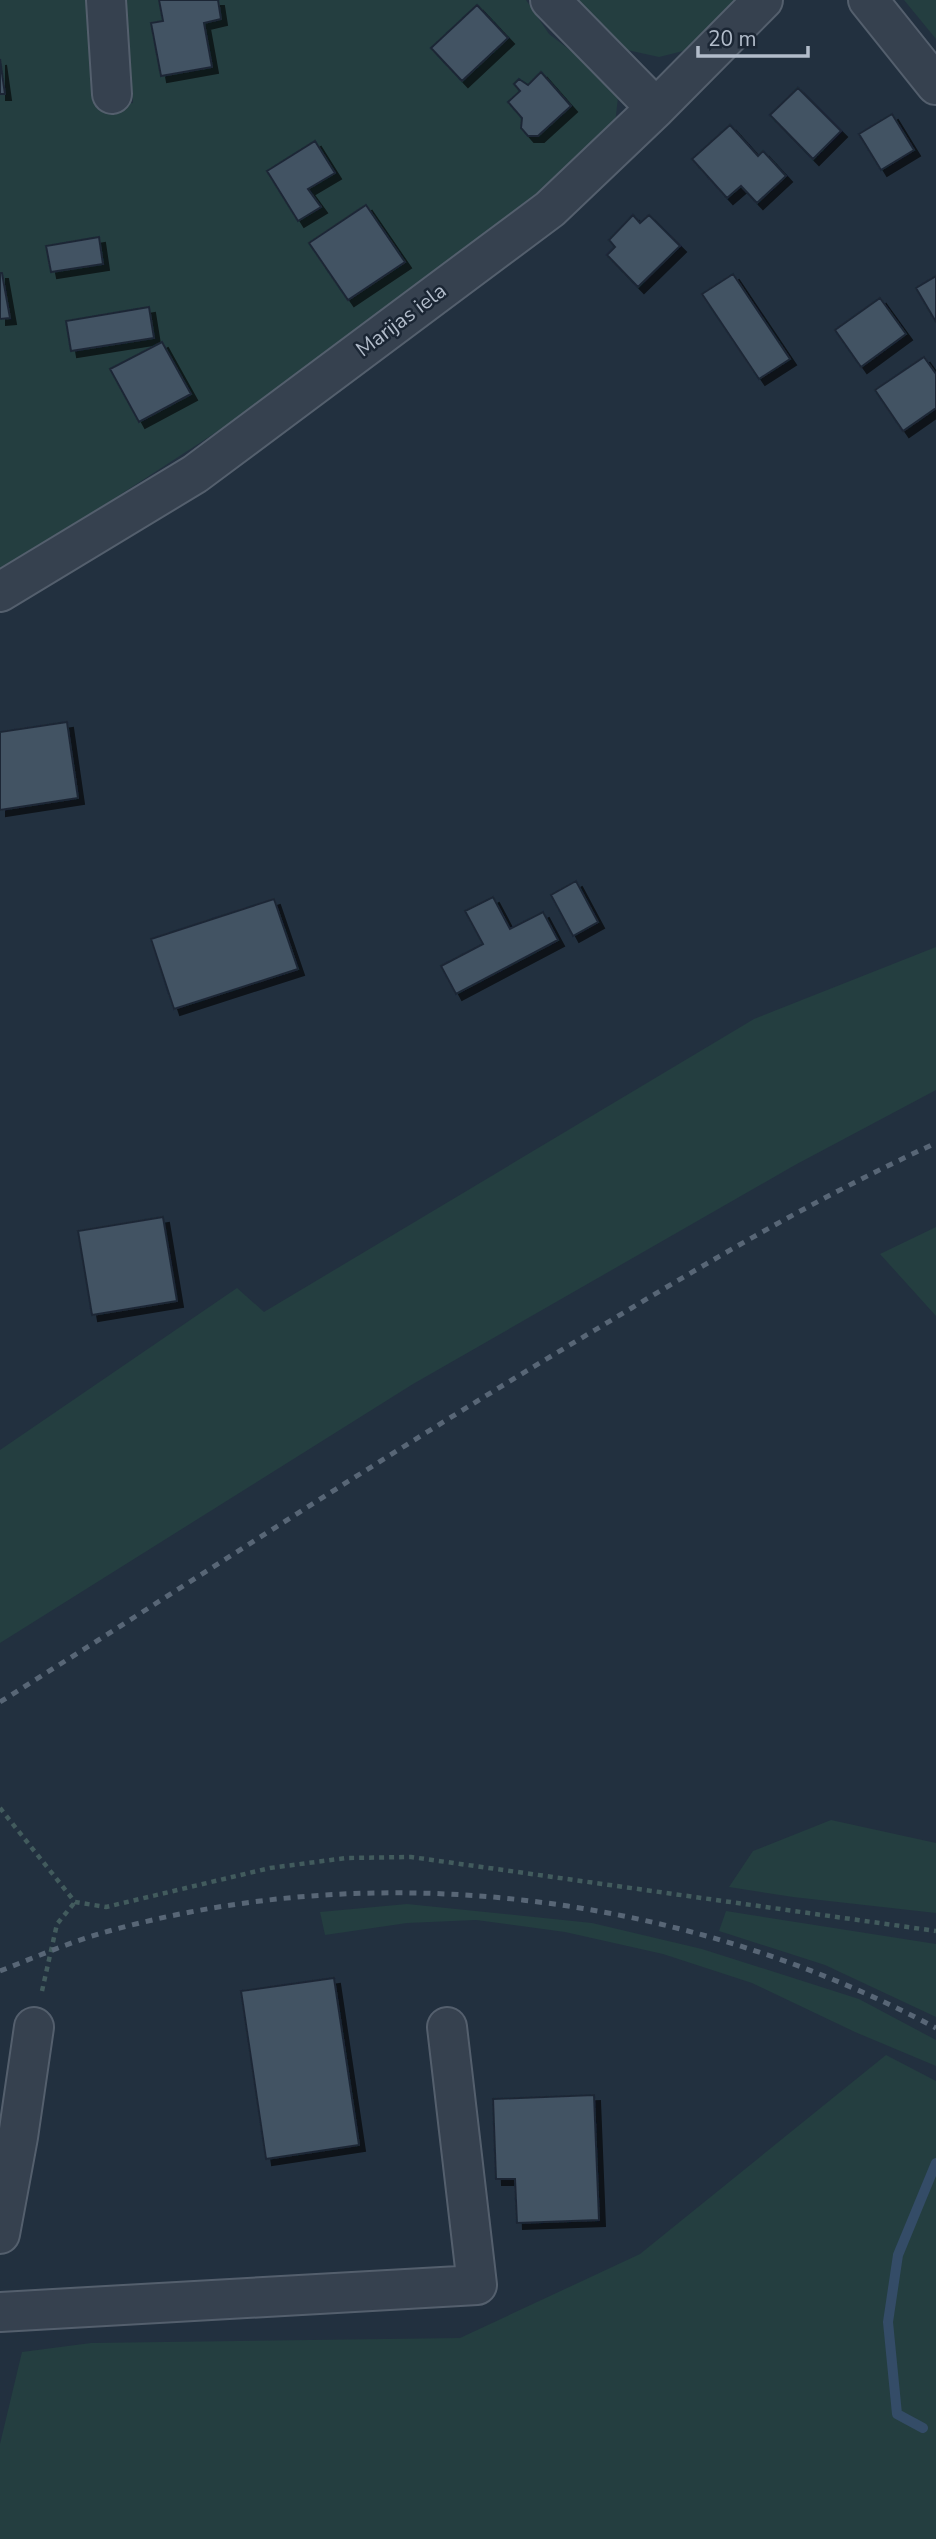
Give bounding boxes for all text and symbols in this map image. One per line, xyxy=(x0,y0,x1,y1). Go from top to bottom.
scale bar xyxy=(698,14,808,58)
text: 20 m xyxy=(708,25,757,53)
street label: Marijas iela xyxy=(350,277,452,363)

